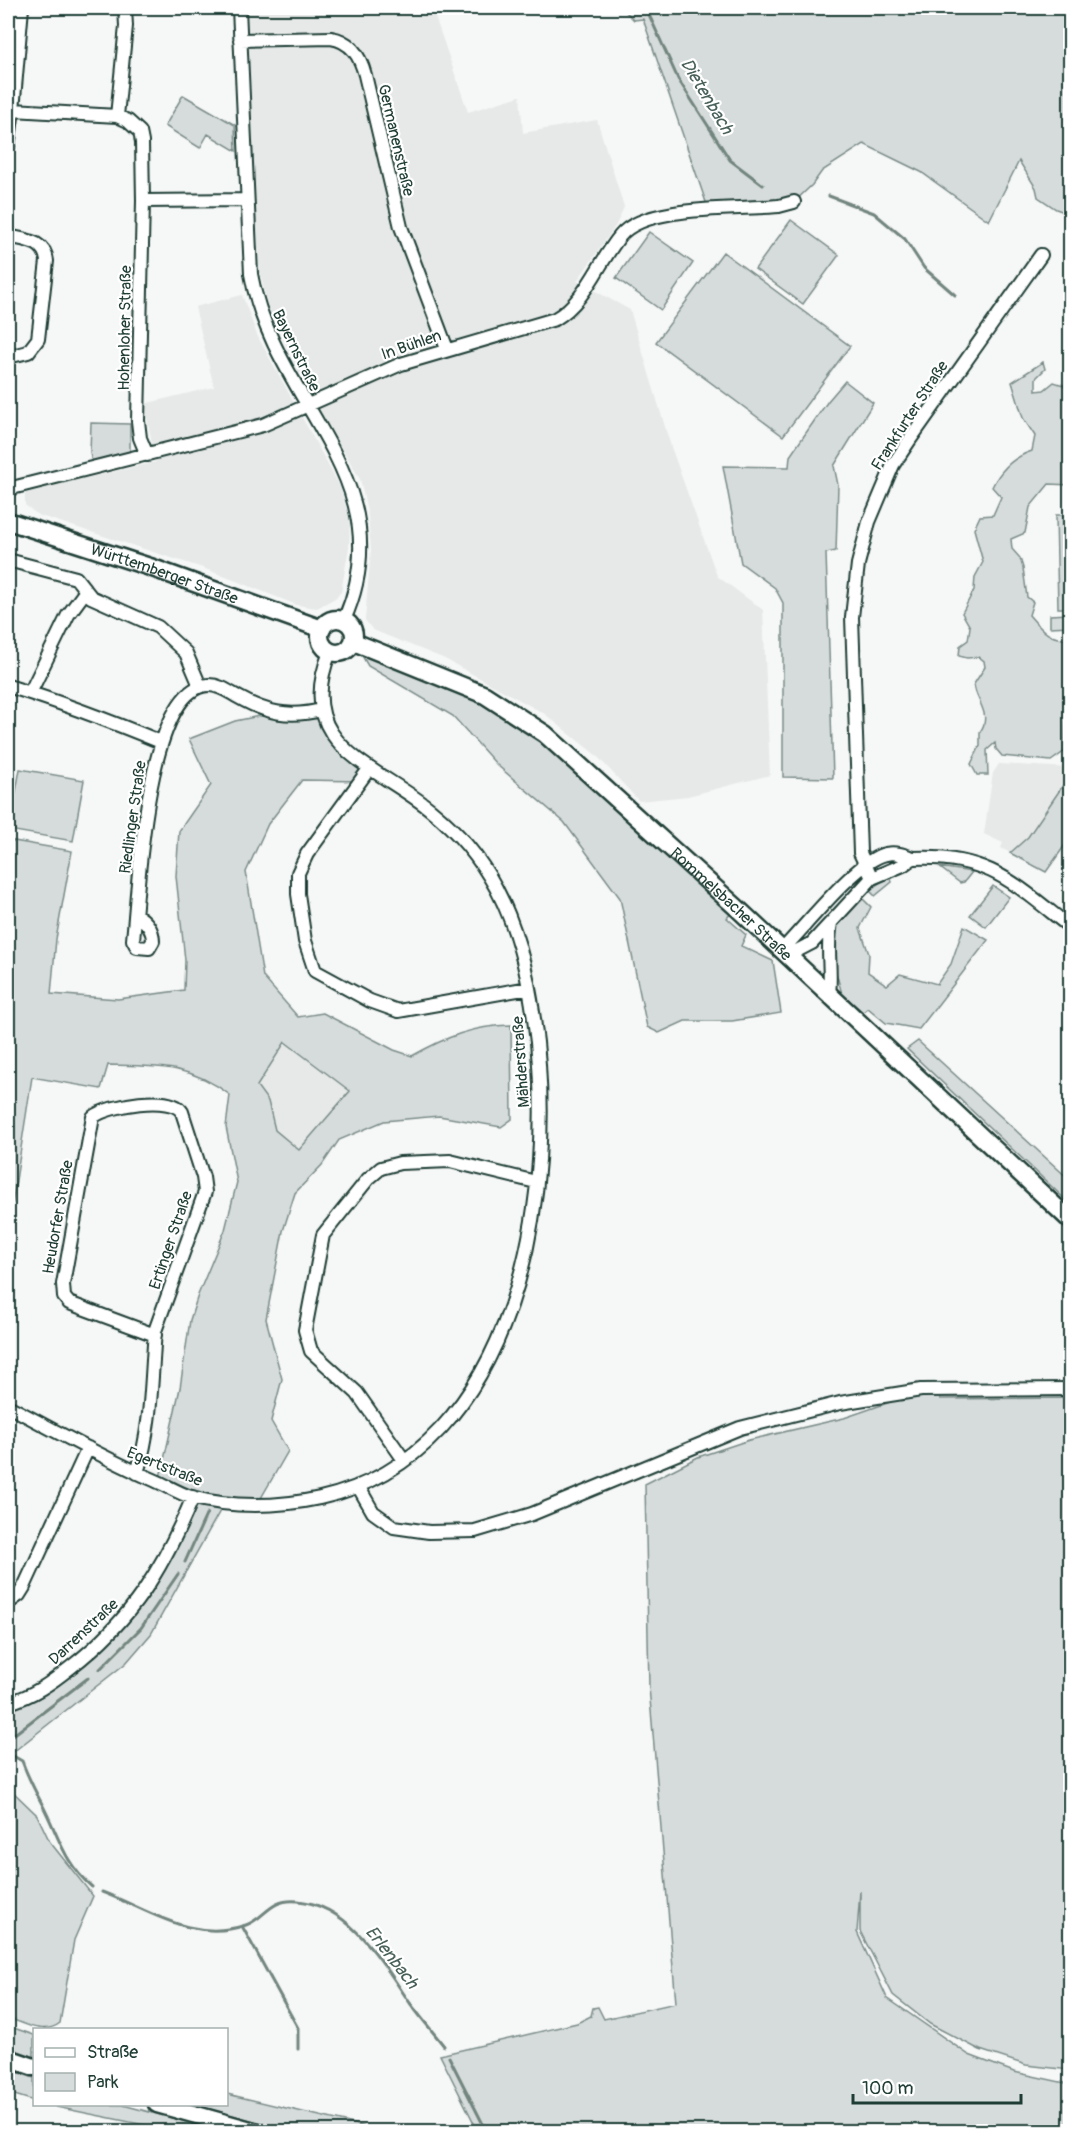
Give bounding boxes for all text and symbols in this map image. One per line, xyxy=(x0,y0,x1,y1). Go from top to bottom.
water label: Dietenbach xyxy=(675,54,739,140)
street label: Germanenstraße xyxy=(373,82,419,198)
street label: Hohenloher Straße xyxy=(114,265,136,391)
street label: Bayernstraße xyxy=(268,306,325,395)
street label: In Bühlen xyxy=(379,325,444,365)
street label: Frankfurter Straße xyxy=(867,357,953,474)
street label: Württemberger Straße xyxy=(88,539,241,609)
street label: Riedlinger Straße xyxy=(115,759,151,875)
street label: Rommelsbacher Straße xyxy=(666,843,796,965)
street label: Mähderstraße xyxy=(508,1015,534,1108)
street label: Heudorfer Straße xyxy=(38,1159,78,1276)
street label: Ertinger Straße xyxy=(145,1188,197,1292)
street label: Egertstraße xyxy=(124,1443,205,1491)
street label: Darrenstraße xyxy=(45,1594,123,1669)
water label: Erlenbach xyxy=(360,1921,424,1995)
legend xyxy=(33,2028,228,2106)
text: Straße xyxy=(87,2041,138,2064)
scale bar xyxy=(853,2067,1021,2105)
text: Park xyxy=(87,2071,119,2094)
text: 100 m xyxy=(862,2077,914,2100)

